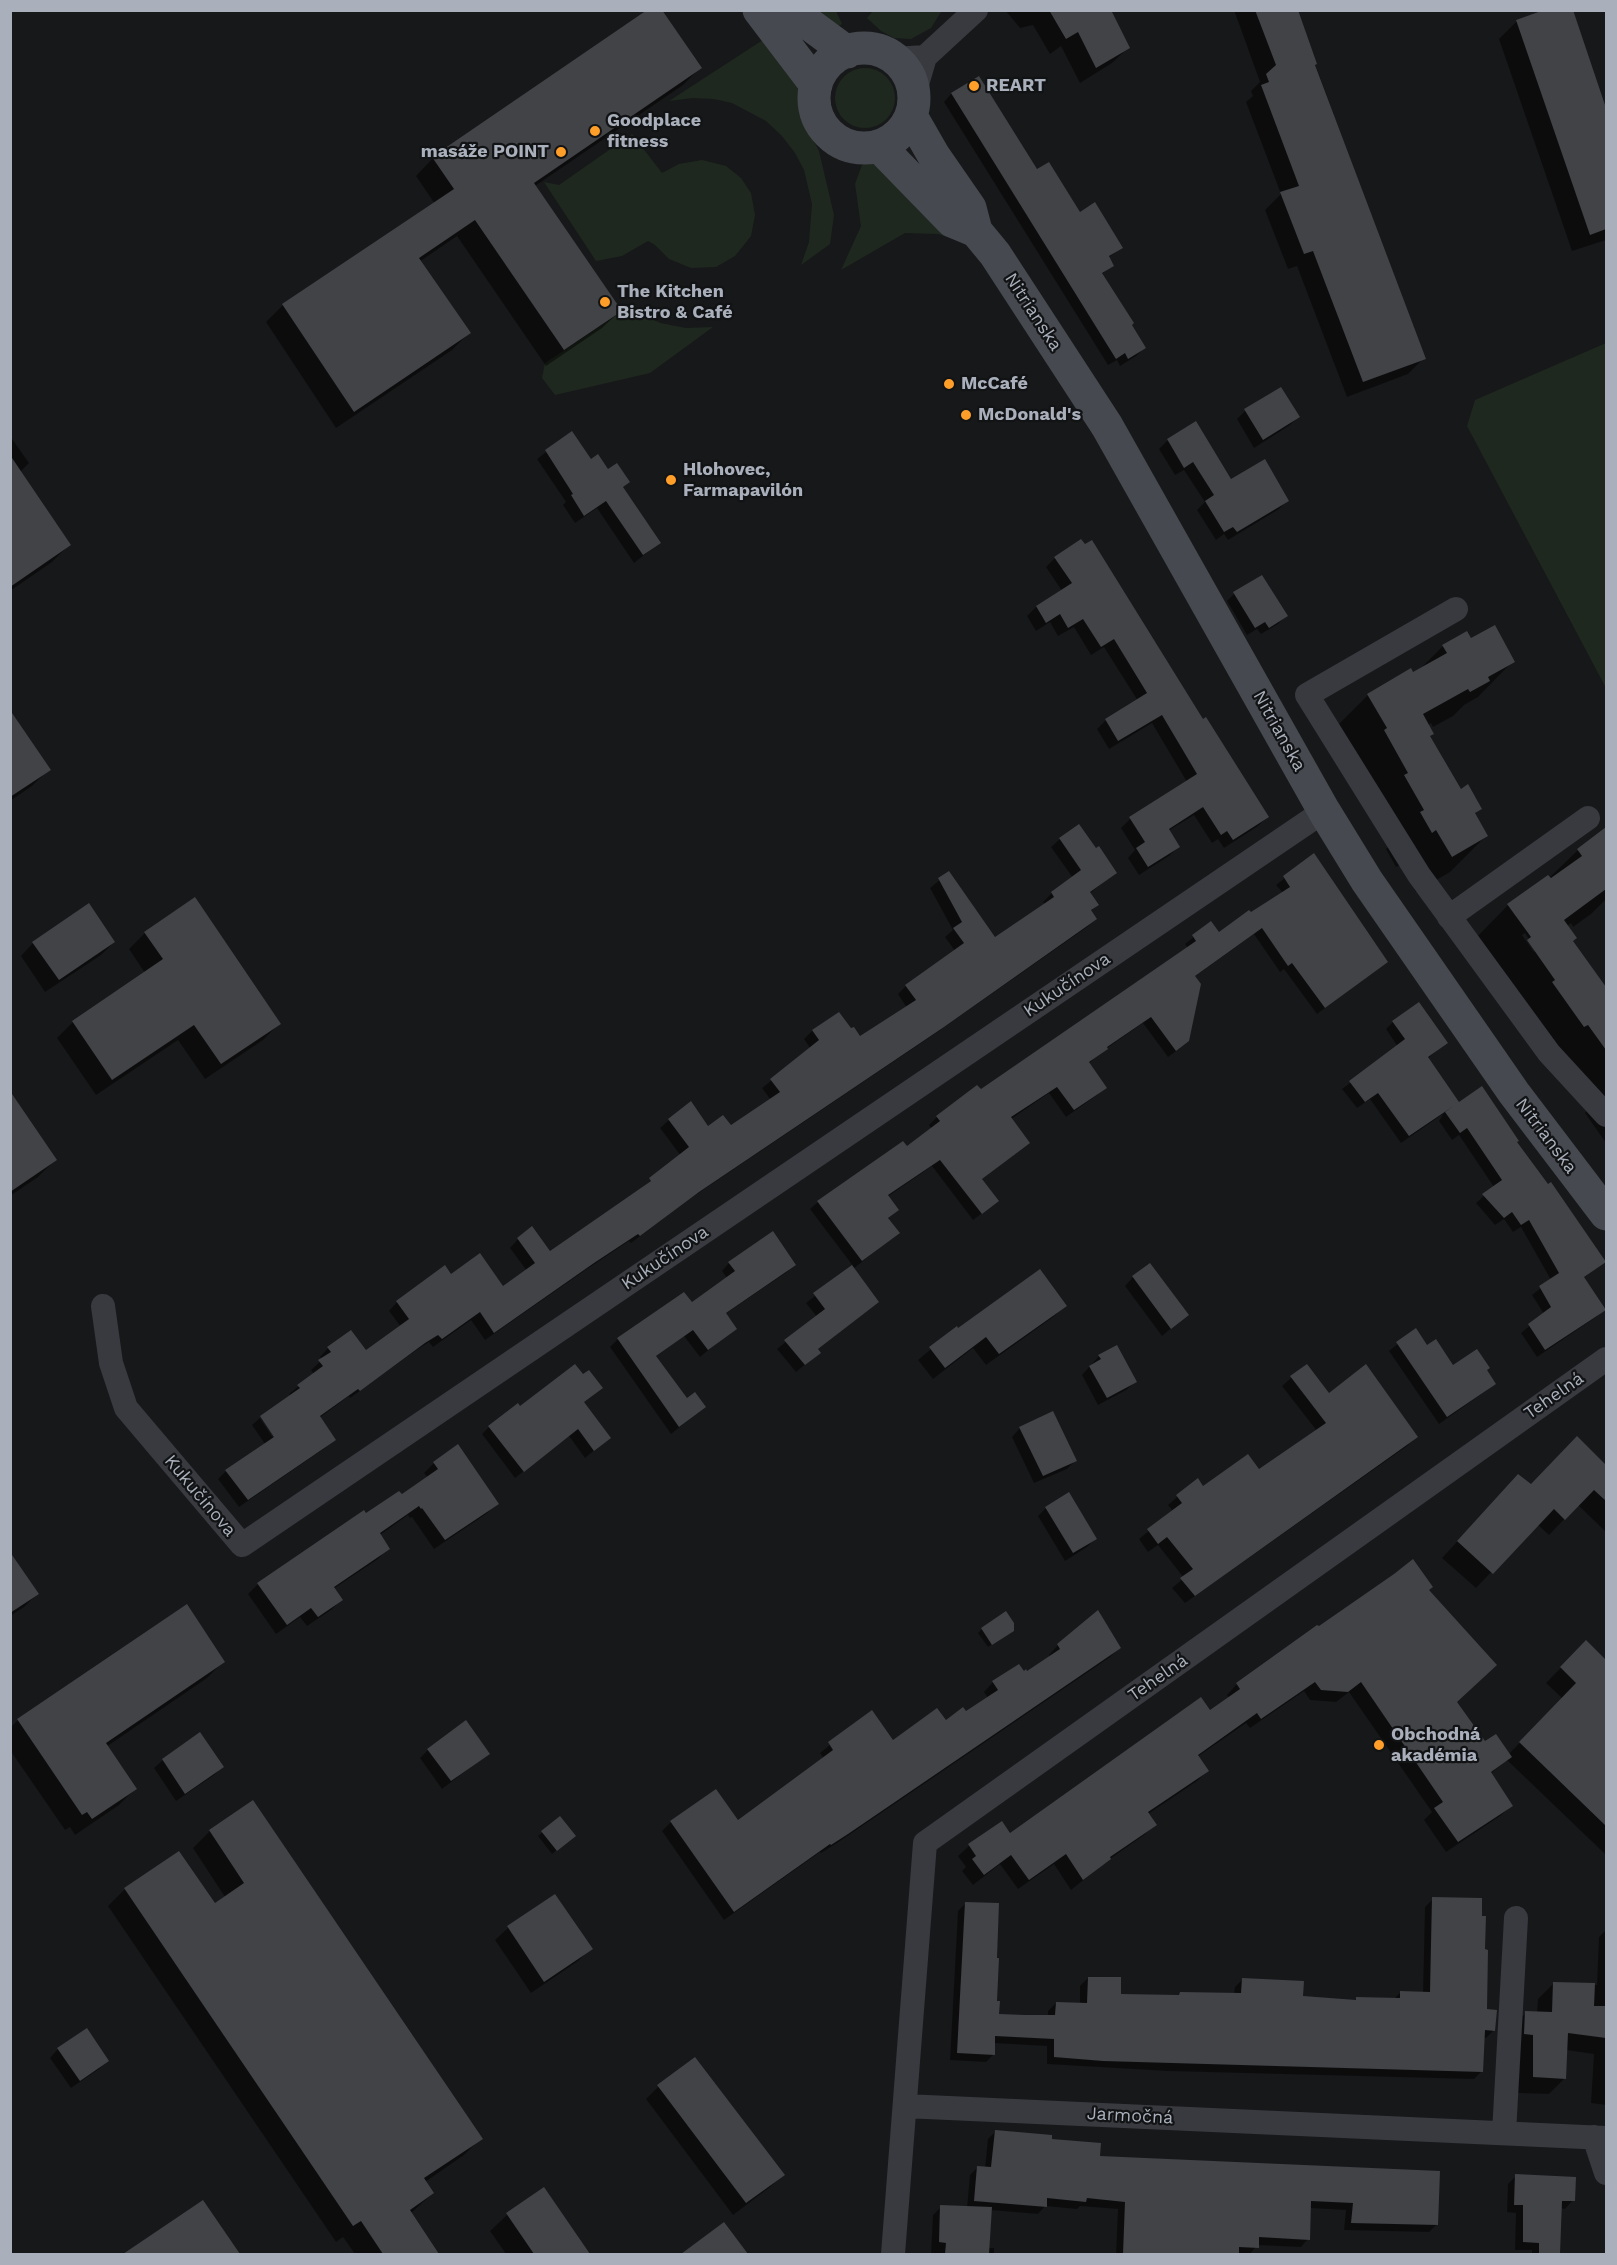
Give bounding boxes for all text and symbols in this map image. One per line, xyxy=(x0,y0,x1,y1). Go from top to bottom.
place label: REART xyxy=(986,75,1046,97)
marker: REART xyxy=(967,79,981,93)
place label: Goodplace fitness xyxy=(607,110,701,152)
marker: Goodplace fitness xyxy=(588,124,602,138)
place label: masáže POINT xyxy=(421,141,549,163)
marker: masáže POINT xyxy=(554,145,568,159)
street label: Nitrianska xyxy=(1000,269,1066,355)
place label: The Kitchen Bistro & Café xyxy=(617,281,733,324)
marker: The Kitchen Bistro & Café xyxy=(598,295,612,309)
place label: McCafé xyxy=(961,373,1028,395)
marker: McCafé xyxy=(942,377,956,391)
place label: McDonald's xyxy=(978,404,1081,426)
marker: McDonald's xyxy=(959,408,973,422)
place label: Hlohovec, Farmapavilón xyxy=(683,459,803,502)
marker: Hlohovec, Farmapavilón xyxy=(664,473,678,487)
street label: Nitrianska xyxy=(1248,687,1310,775)
street label: Kukučínova xyxy=(1020,948,1114,1022)
street label: Nitrianska xyxy=(1511,1094,1581,1178)
street label: Kukučínova xyxy=(618,1221,712,1295)
street label: Tehelná xyxy=(1520,1368,1588,1424)
street label: Kukučínova xyxy=(160,1451,240,1541)
street label: Tehelná xyxy=(1124,1650,1192,1706)
place label: Obchodná akadémia xyxy=(1391,1724,1481,1766)
marker: Obchodná akadémia xyxy=(1372,1738,1386,1752)
street label: Jarmočná xyxy=(1086,2103,1174,2129)

